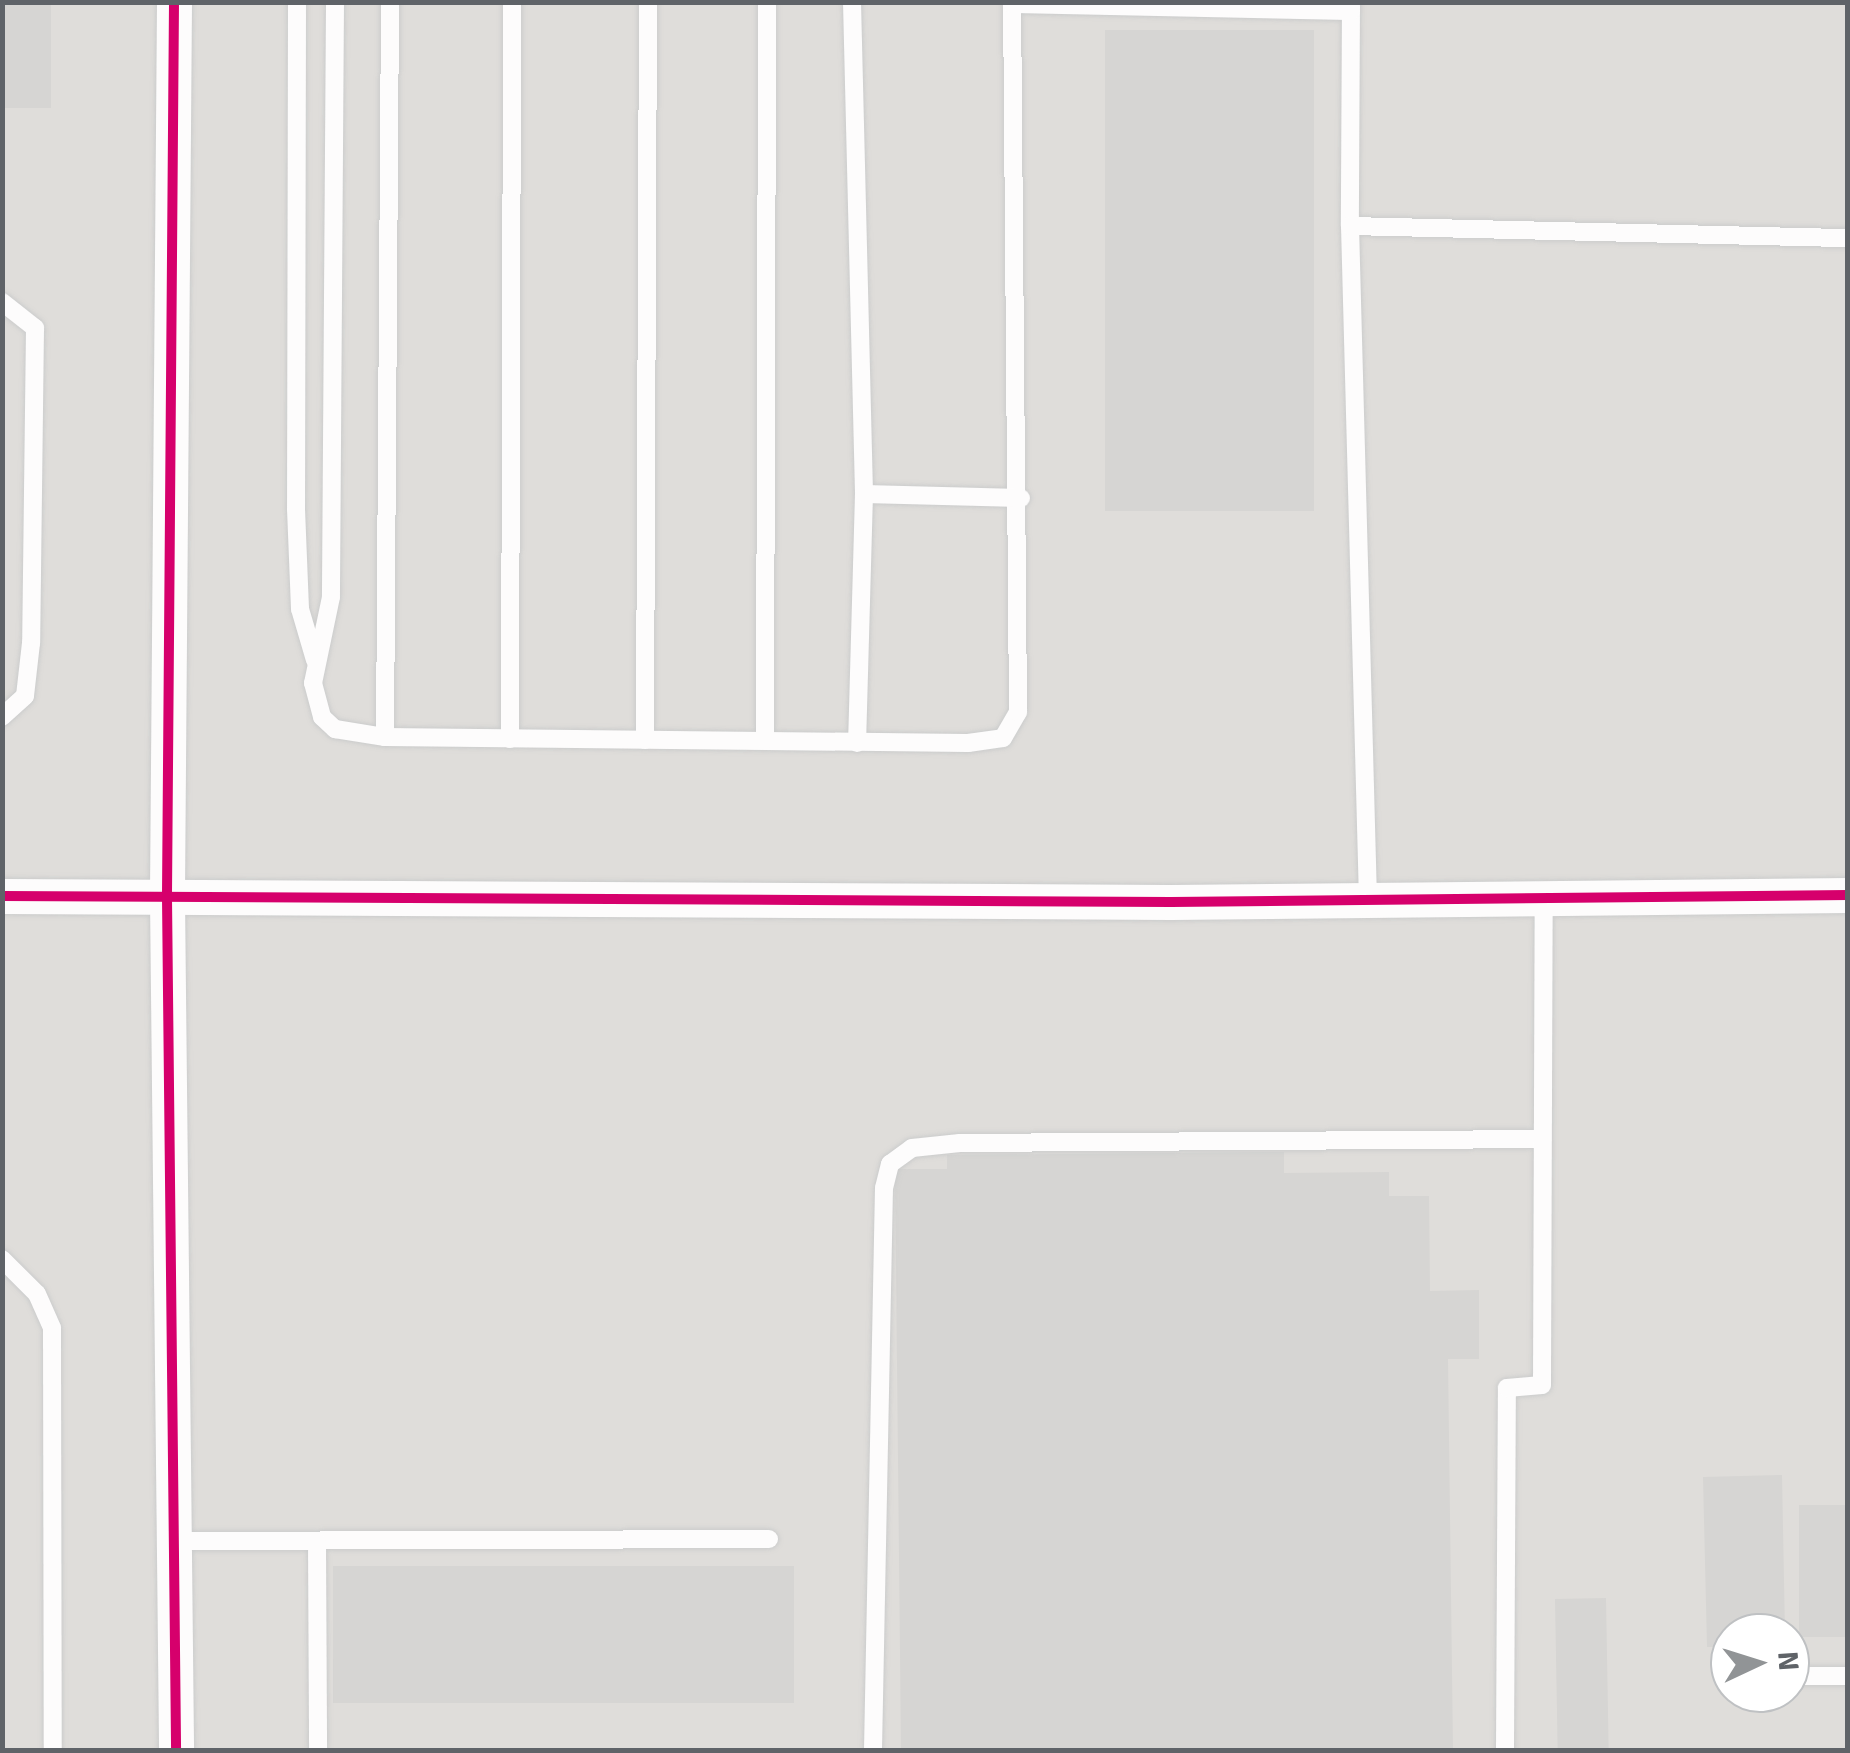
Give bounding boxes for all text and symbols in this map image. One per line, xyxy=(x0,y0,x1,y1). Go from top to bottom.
north arrow xyxy=(1710,1613,1810,1713)
text: N xyxy=(1770,1650,1806,1672)

